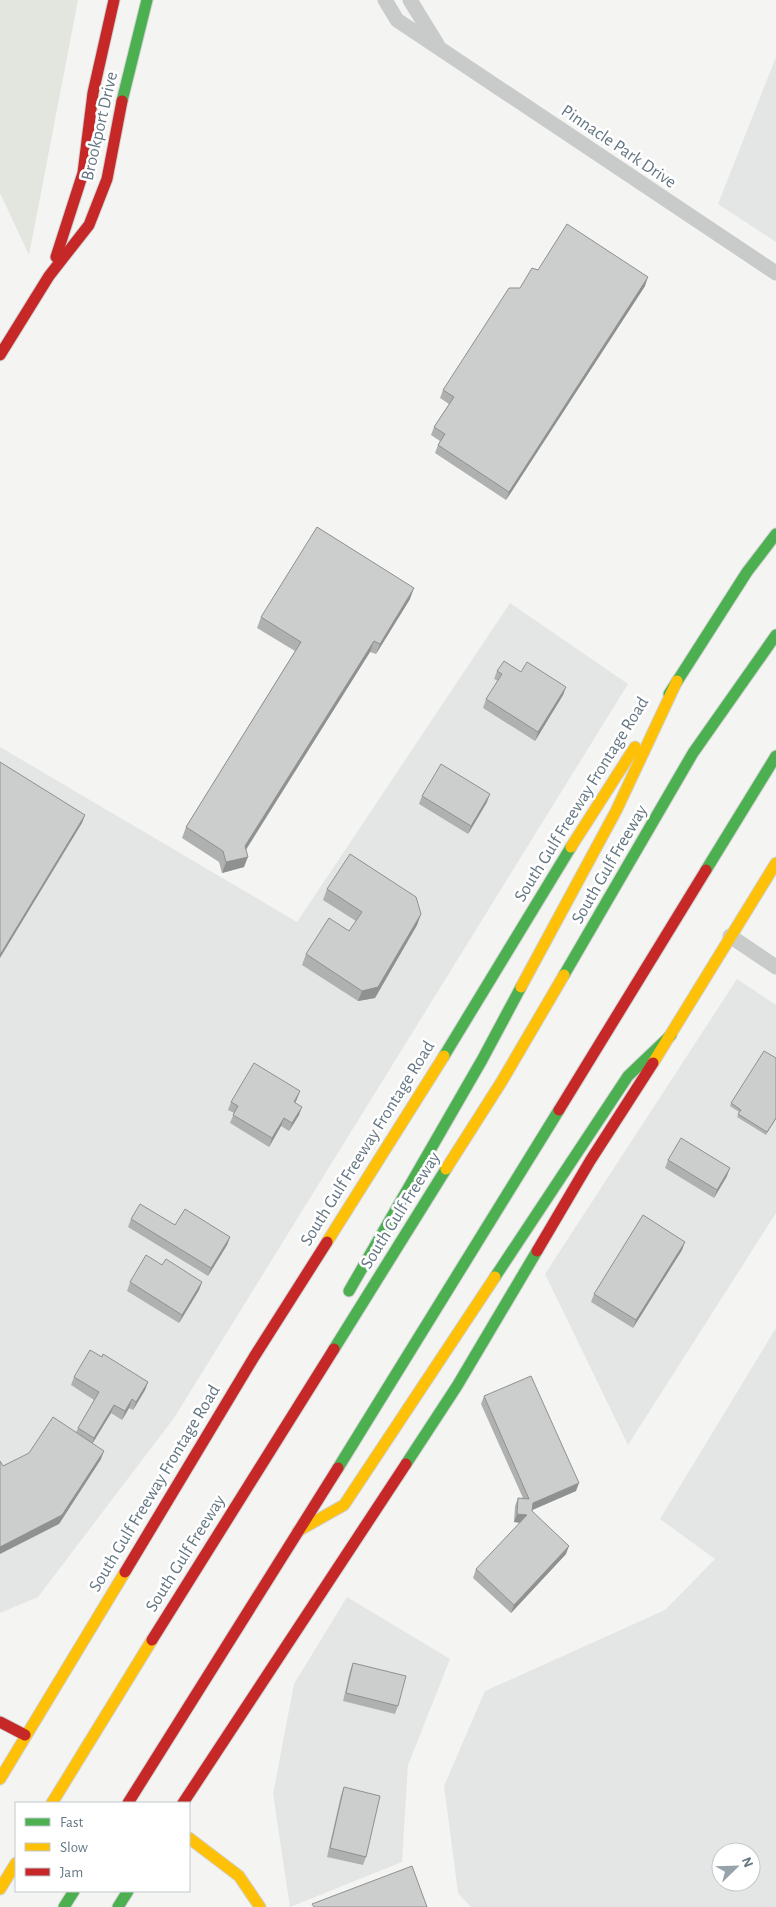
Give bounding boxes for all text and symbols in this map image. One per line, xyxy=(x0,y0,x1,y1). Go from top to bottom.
street label: Brookport Drive xyxy=(79,70,121,182)
street label: Pinnacle Park Drive xyxy=(558,102,679,192)
street label: South Gulf Freeway Frontage Road xyxy=(509,693,653,905)
street label: South Gulf Freeway xyxy=(566,801,652,927)
street label: South Gulf Freeway Frontage Road xyxy=(295,1037,439,1249)
street label: South Gulf Freeway xyxy=(355,1148,445,1272)
street label: South Gulf Freeway Frontage Road xyxy=(84,1381,224,1595)
street label: South Gulf Freeway xyxy=(140,1491,230,1615)
legend xyxy=(15,1802,190,1892)
text: Fast xyxy=(60,1815,84,1830)
text: Slow xyxy=(60,1840,88,1855)
north arrow xyxy=(711,1842,761,1892)
text: N xyxy=(739,1855,755,1870)
text: Jam xyxy=(60,1865,83,1880)

